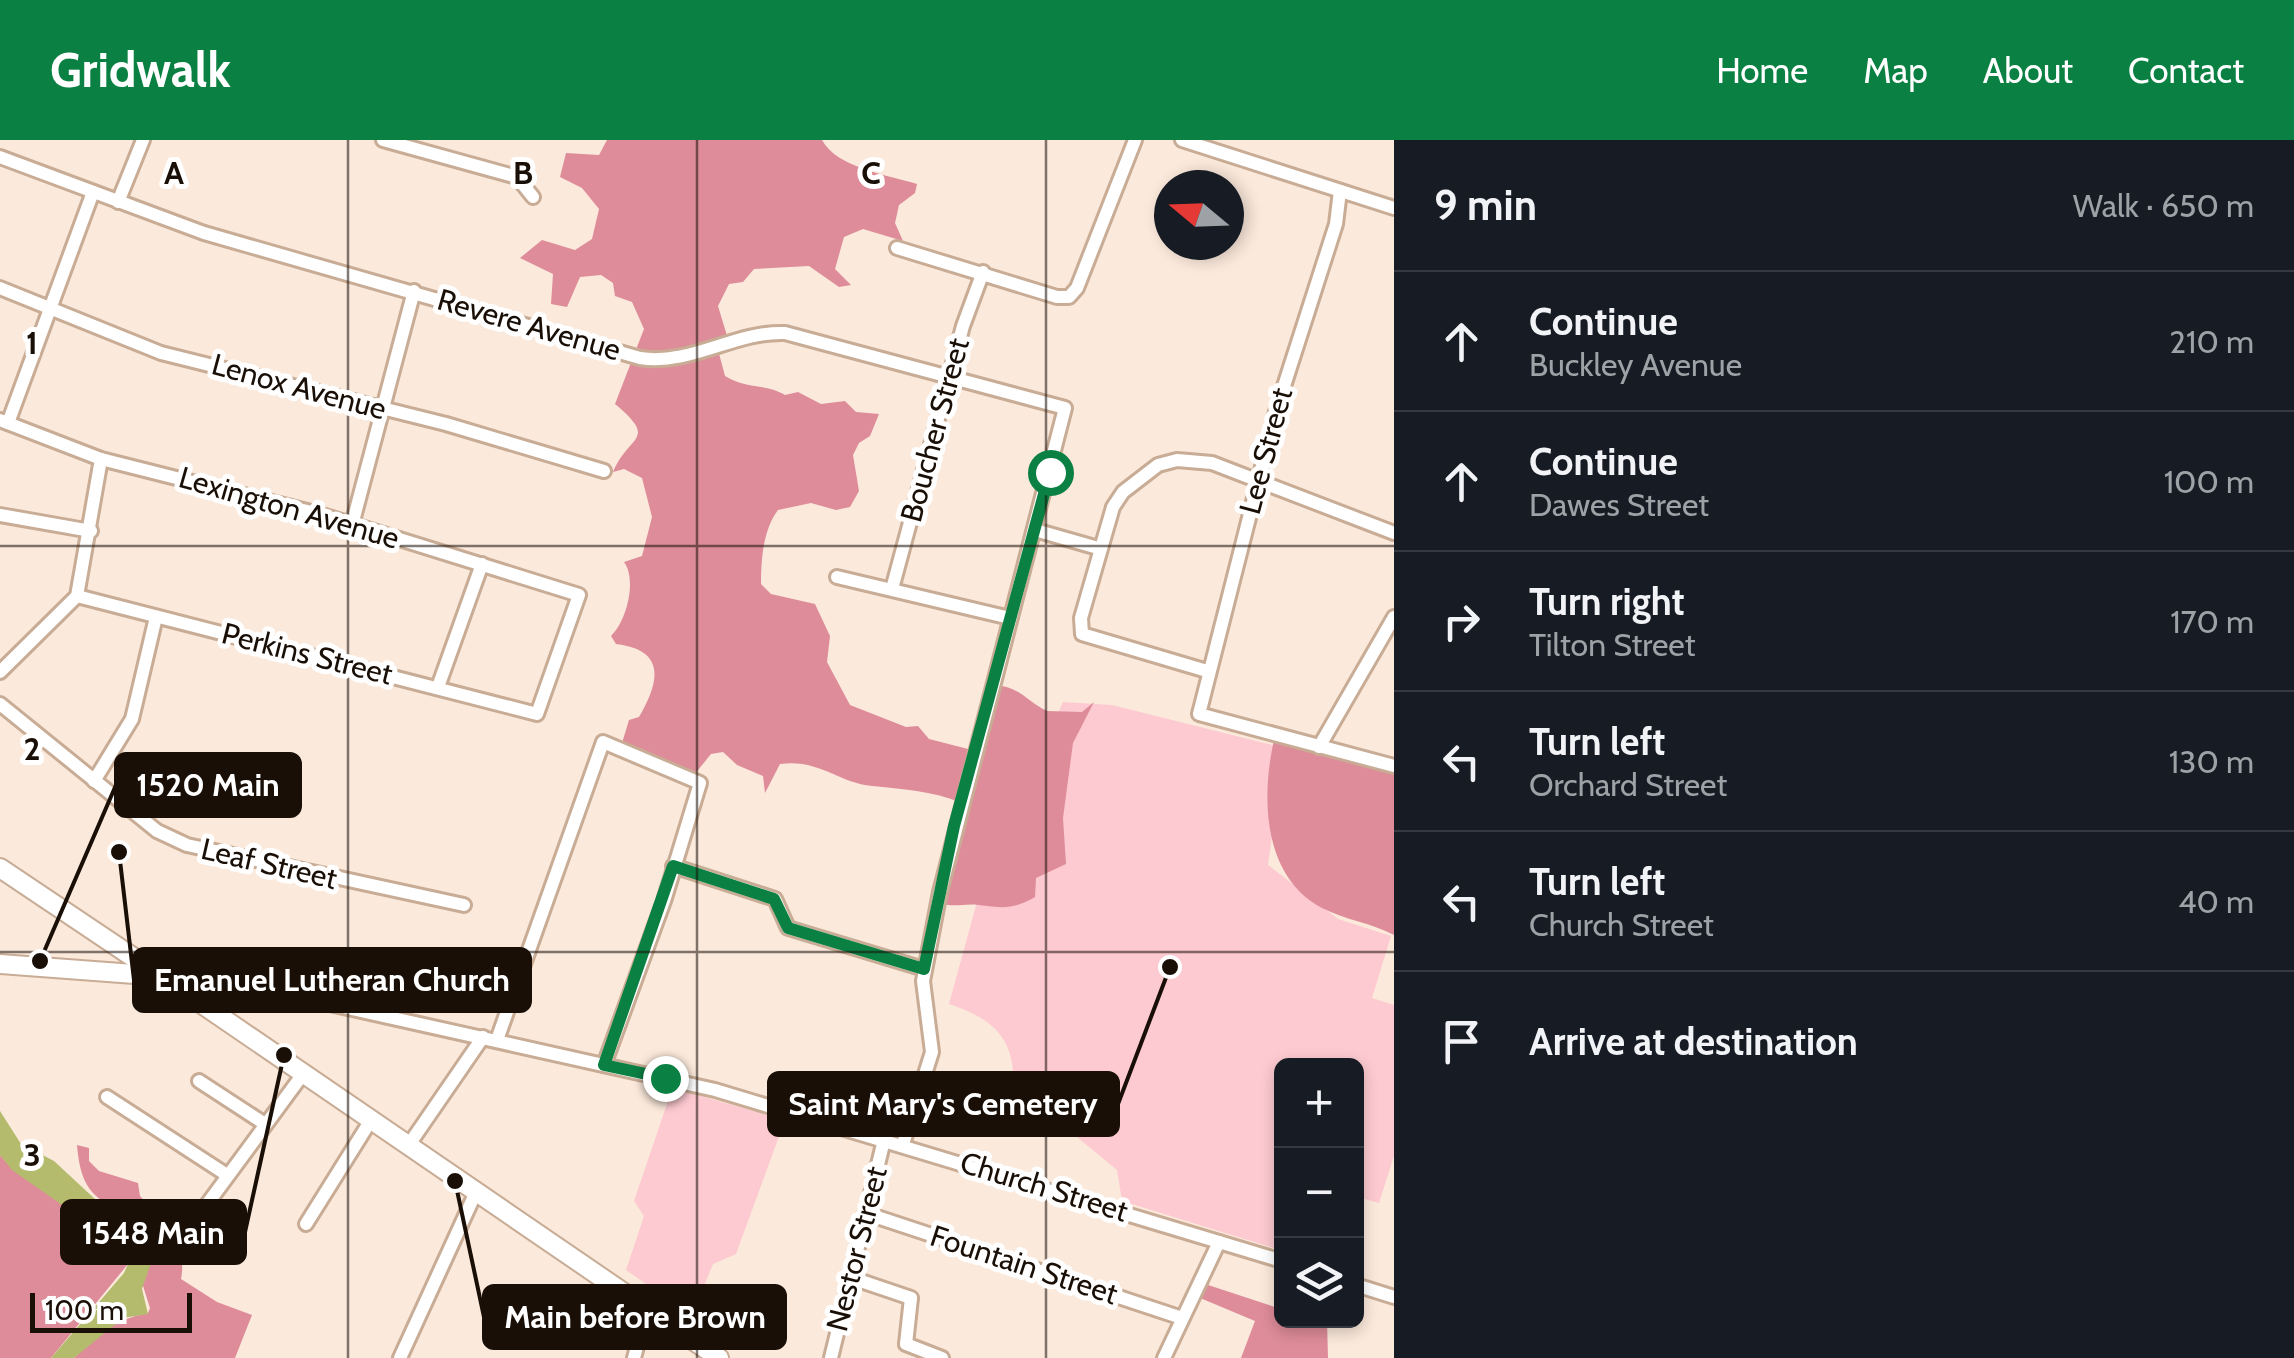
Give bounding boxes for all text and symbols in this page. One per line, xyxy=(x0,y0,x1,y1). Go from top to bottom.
text: Gridwalk xyxy=(50,41,231,99)
text: Home xyxy=(1716,49,1808,92)
text: Map xyxy=(1863,49,1928,92)
text: About xyxy=(1983,49,2073,92)
text: Contact xyxy=(2128,49,2244,92)
text: A xyxy=(164,153,184,192)
text: B xyxy=(513,153,533,192)
text: C xyxy=(861,153,881,192)
north arrow xyxy=(1154,170,1244,260)
text: 9 min xyxy=(1434,179,1537,231)
text: Walk · 650 m xyxy=(2073,186,2254,225)
street label: Revere Avenue xyxy=(433,281,625,368)
text: Continue xyxy=(1529,298,1678,345)
icon: ahead xyxy=(1434,314,1489,369)
text: 210 m xyxy=(2169,322,2254,361)
text: 1 xyxy=(26,323,38,362)
street label: Boucher Street xyxy=(892,334,977,526)
street label: Lenox Avenue xyxy=(208,345,390,428)
text: Buckley Avenue xyxy=(1529,345,1742,384)
street label: Lee Street xyxy=(1231,384,1300,518)
text: Continue xyxy=(1529,438,1678,485)
route start xyxy=(1028,450,1074,496)
icon: ahead xyxy=(1434,454,1489,509)
street label: Lexington Avenue xyxy=(175,458,404,557)
text: 100 m xyxy=(2164,462,2254,501)
text: Dawes Street xyxy=(1529,485,1709,524)
text: Turn right xyxy=(1529,578,1685,625)
icon: right xyxy=(1434,594,1489,649)
text: 170 m xyxy=(2170,602,2254,641)
street label: Perkins Street xyxy=(218,614,396,693)
text: Tilton Street xyxy=(1529,625,1696,664)
text: Turn left xyxy=(1529,718,1665,765)
text: 2 xyxy=(24,729,40,768)
icon: left xyxy=(1434,734,1489,789)
text: 130 m xyxy=(2169,742,2254,781)
callout: 1520 Main xyxy=(116,754,300,816)
text: 1520 Main xyxy=(136,765,280,804)
text: Orchard Street xyxy=(1529,765,1727,804)
street label: Leaf Street xyxy=(198,830,341,897)
text: Turn left xyxy=(1529,858,1665,905)
icon: left xyxy=(1434,874,1489,929)
text: 40 m xyxy=(2178,882,2254,921)
text: Church Street xyxy=(1529,905,1714,944)
callout: Emanuel Lutheran Church xyxy=(134,949,530,1011)
text: Emanuel Lutheran Church xyxy=(154,960,510,999)
icon: arrive xyxy=(1434,1014,1489,1069)
text: Arrive at destination xyxy=(1529,1018,1858,1065)
route end xyxy=(643,1056,689,1102)
map controls xyxy=(1274,1058,1364,1328)
button: + xyxy=(1274,1058,1364,1148)
callout: Saint Mary's Cemetery xyxy=(769,1073,1118,1135)
text: Saint Mary's Cemetery xyxy=(788,1084,1099,1123)
text: 3 xyxy=(23,1135,41,1174)
street label: Church Street xyxy=(956,1143,1132,1230)
button: − xyxy=(1274,1148,1364,1238)
street label: Nestor Street xyxy=(818,1163,895,1335)
callout: 1548 Main xyxy=(62,1201,245,1263)
text: 1548 Main xyxy=(81,1213,225,1252)
street label: Fountain Street xyxy=(926,1217,1122,1312)
button: layers xyxy=(1274,1238,1364,1328)
callout: Main before Brown xyxy=(484,1286,785,1348)
scale bar xyxy=(30,1288,192,1332)
text: 100 m xyxy=(45,1293,124,1327)
text: Main before Brown xyxy=(504,1297,766,1336)

